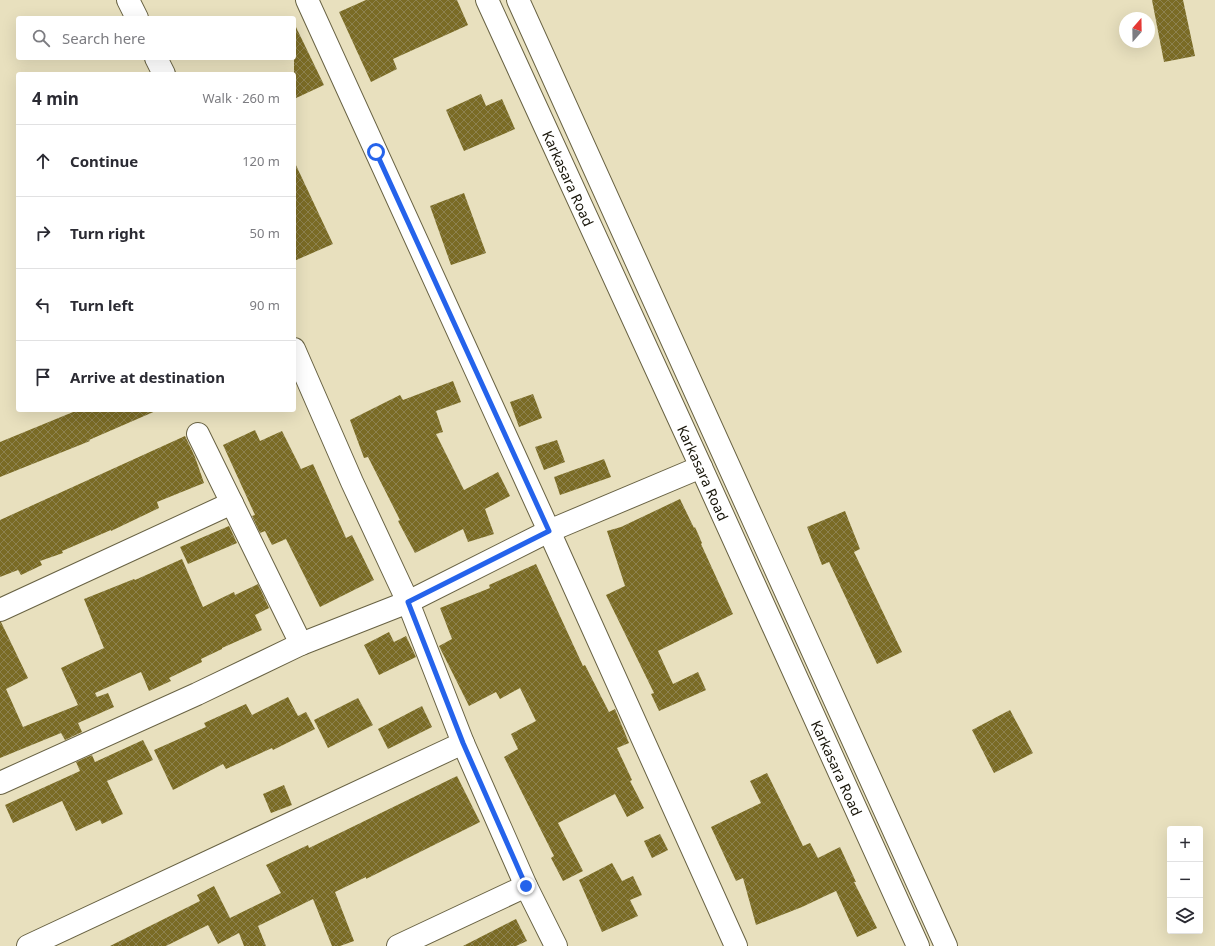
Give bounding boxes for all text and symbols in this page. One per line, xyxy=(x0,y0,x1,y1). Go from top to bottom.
north arrow xyxy=(1119,12,1155,48)
search box xyxy=(16,16,296,60)
icon: search xyxy=(30,27,52,49)
text: Search here xyxy=(62,28,145,48)
text: 4 min xyxy=(32,87,79,110)
text: Walk · 260 m xyxy=(202,89,280,107)
street label: Karkasara Road xyxy=(539,127,599,229)
route start xyxy=(367,143,385,161)
icon: ahead xyxy=(32,150,54,172)
text: Continue xyxy=(70,151,138,171)
text: 120 m xyxy=(242,152,280,170)
icon: right xyxy=(32,222,54,244)
text: Turn right xyxy=(70,223,145,243)
text: 50 m xyxy=(250,224,280,242)
icon: left xyxy=(32,294,54,316)
text: Turn left xyxy=(70,295,134,315)
text: 90 m xyxy=(250,296,280,314)
icon: arrive xyxy=(32,366,54,388)
text: Arrive at destination xyxy=(70,367,225,387)
street label: Karkasara Road xyxy=(674,422,733,524)
street label: Karkasara Road xyxy=(807,717,867,819)
map controls xyxy=(1167,826,1203,934)
button: + xyxy=(1167,826,1203,862)
button: − xyxy=(1167,862,1203,898)
route end xyxy=(517,877,535,895)
button: layers xyxy=(1167,898,1203,934)

